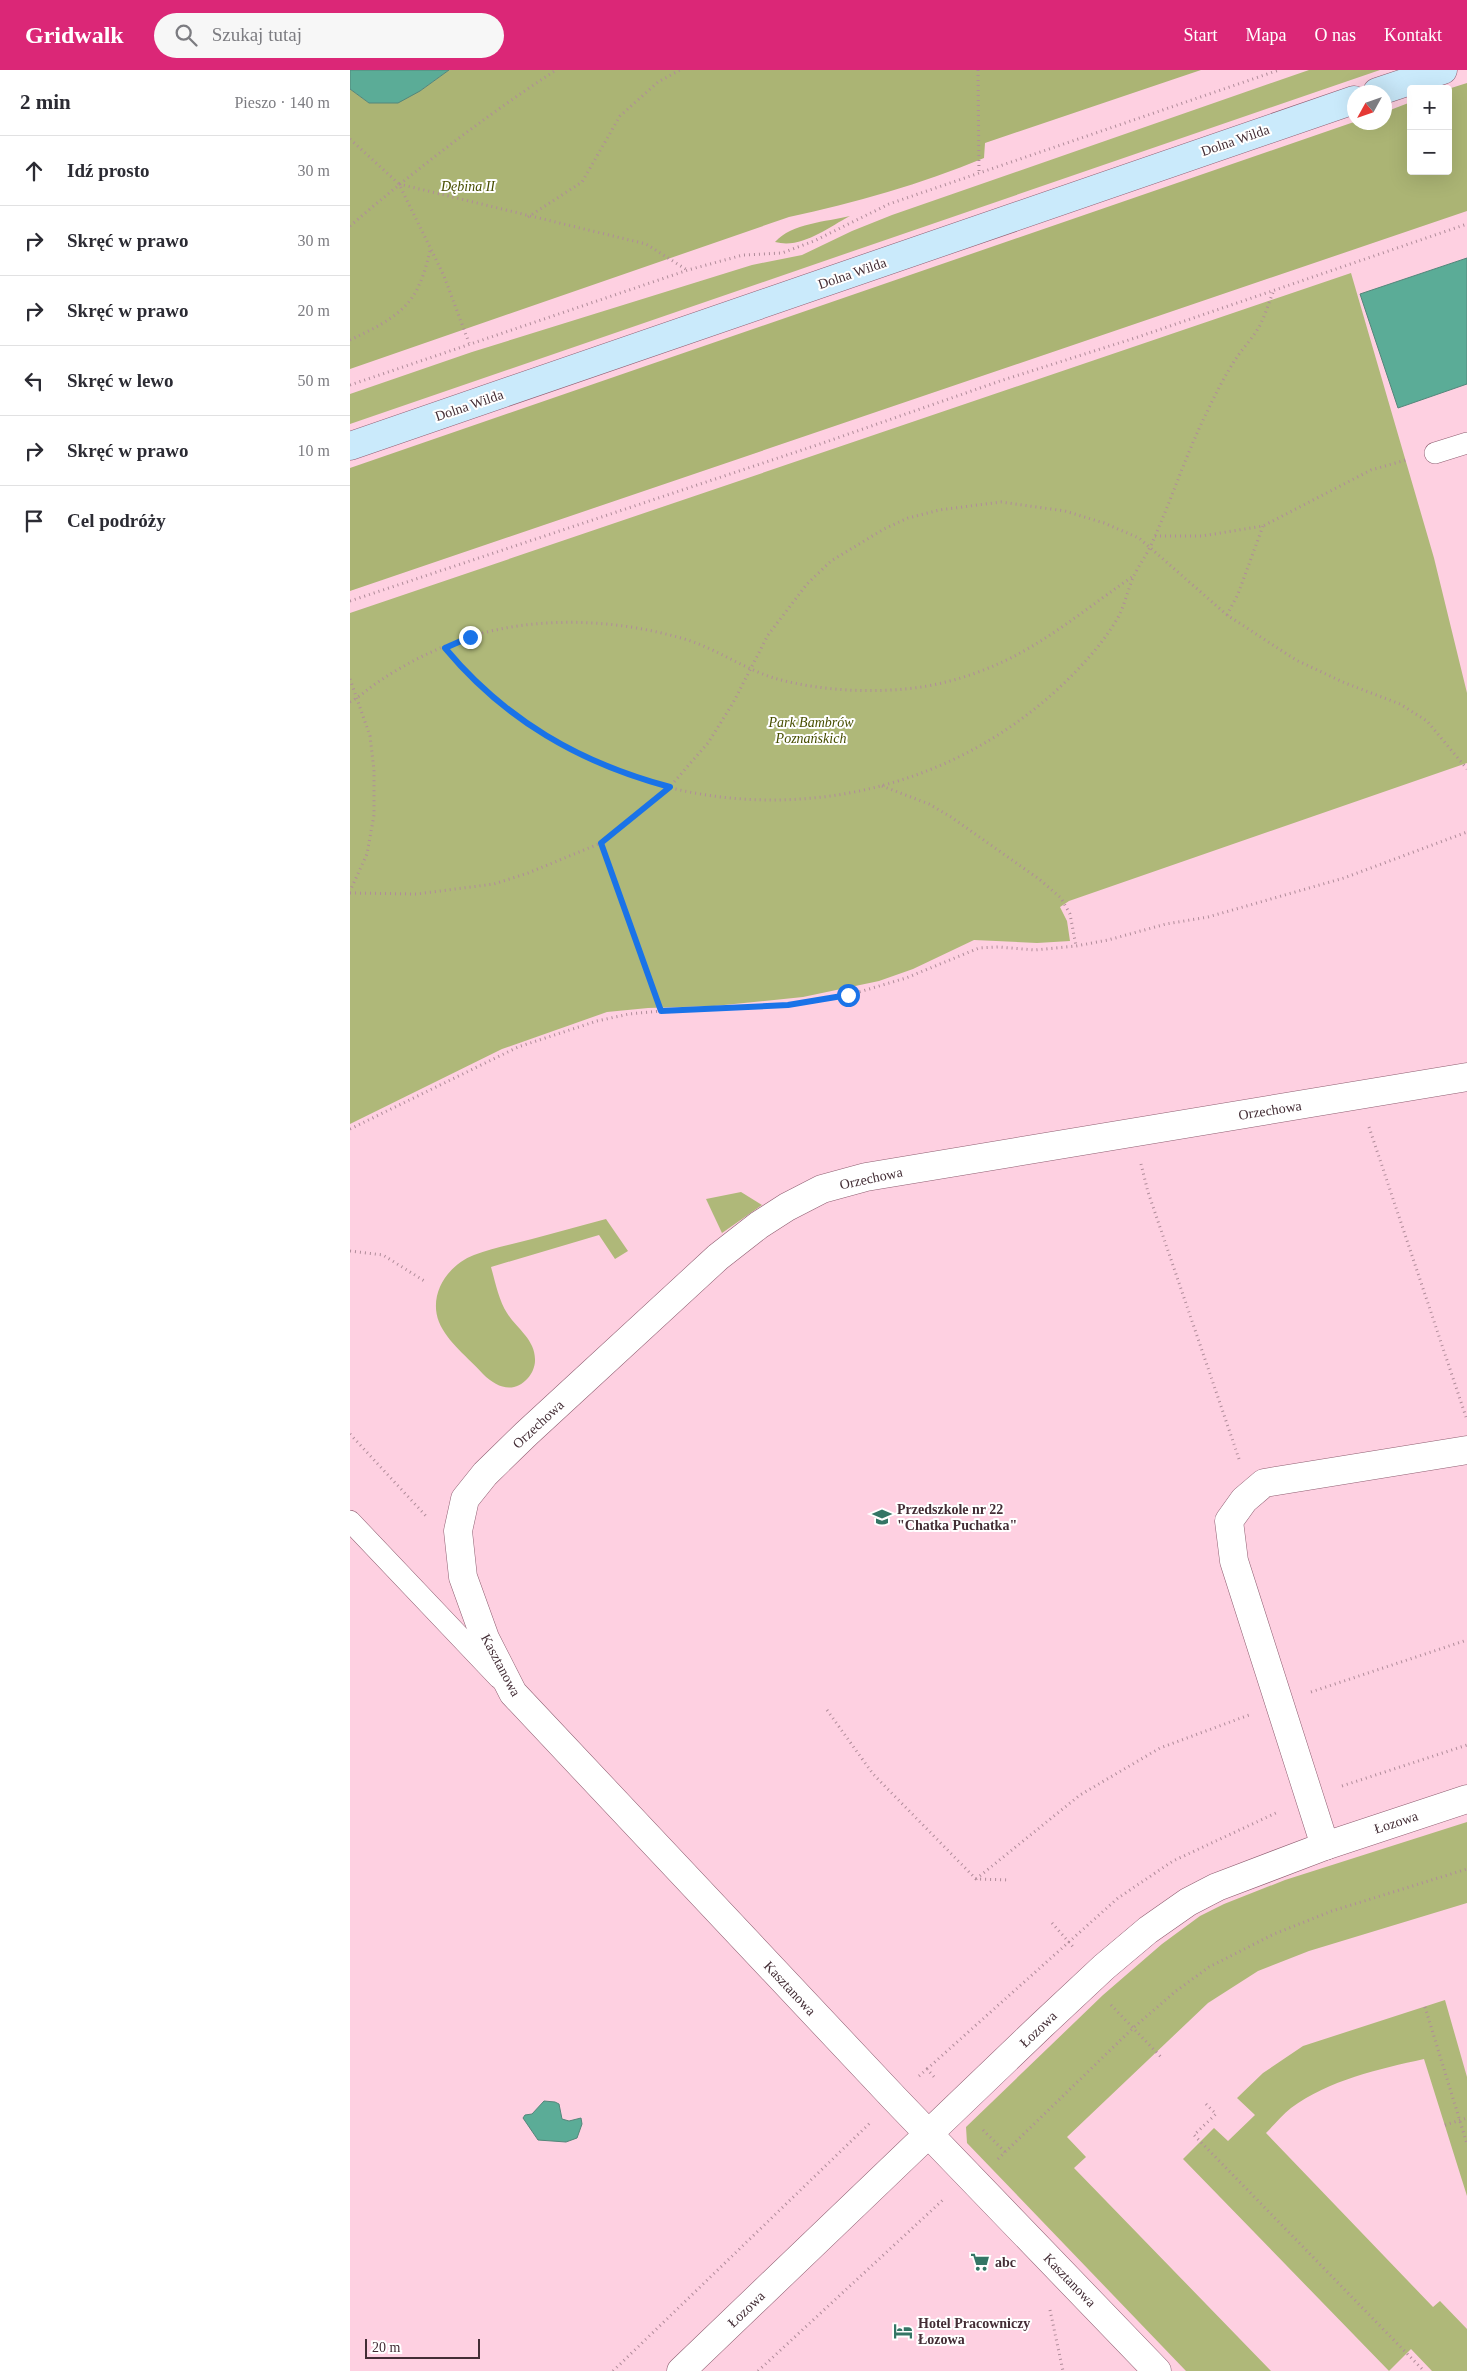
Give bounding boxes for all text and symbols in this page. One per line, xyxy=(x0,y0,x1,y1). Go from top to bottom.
search box xyxy=(154,13,504,58)
icon: search xyxy=(172,21,200,49)
text: Gridwalk xyxy=(25,22,124,48)
text: Szukaj tutaj xyxy=(212,24,302,45)
text: Start xyxy=(1184,25,1218,45)
text: Mapa xyxy=(1246,25,1287,45)
text: O nas xyxy=(1315,25,1356,45)
text: Kontakt xyxy=(1384,25,1442,45)
north arrow xyxy=(1347,85,1392,130)
map controls xyxy=(1407,85,1452,175)
button: + xyxy=(1407,85,1452,130)
text: 2 min xyxy=(20,90,71,114)
text: Pieszo · 140 m xyxy=(234,94,330,111)
street label: Dolna Wilda xyxy=(1199,122,1272,159)
button: − xyxy=(1407,130,1452,175)
icon: ahead xyxy=(20,157,48,185)
text: Idź prosto xyxy=(67,160,150,181)
text: 30 m xyxy=(298,162,330,179)
park label: Dębina II xyxy=(440,179,496,194)
icon: right xyxy=(20,227,48,255)
text: Skręć w prawo xyxy=(67,230,188,251)
text: 30 m xyxy=(298,232,330,249)
street label: Dolna Wilda xyxy=(816,255,889,292)
icon: right xyxy=(20,297,48,325)
text: Skręć w prawo xyxy=(67,300,188,321)
text: 20 m xyxy=(298,302,330,319)
icon: left xyxy=(20,367,48,395)
text: Skręć w lewo xyxy=(67,370,174,391)
text: 50 m xyxy=(298,372,330,389)
street label: Dolna Wilda xyxy=(433,387,506,424)
icon: right xyxy=(20,437,48,465)
text: Skręć w prawo xyxy=(67,440,188,461)
text: 10 m xyxy=(298,442,330,459)
icon: arrive xyxy=(20,507,48,535)
text: Cel podróży xyxy=(67,510,166,531)
route end xyxy=(459,626,482,649)
park label: Park Bambrów Poznańskich xyxy=(767,715,854,746)
route start xyxy=(837,984,860,1007)
street label: Orzechowa xyxy=(1237,1098,1303,1123)
street label: Orzechowa xyxy=(838,1164,905,1192)
street label: Orzechowa xyxy=(510,1397,567,1452)
place label: Przedszkole nr 22 "Chatka Puchatka" xyxy=(897,1502,1017,1533)
school or university icon: Przedszkole nr 22 "Chatka Puchatka" xyxy=(871,1506,893,1528)
street label: Kasztanowa xyxy=(478,1632,524,1700)
street label: Łozowa xyxy=(1372,1808,1421,1837)
street label: Kasztanowa xyxy=(761,1958,819,2019)
street label: Łozowa xyxy=(1017,2008,1060,2050)
supermarket icon: abc xyxy=(969,2251,991,2273)
street label: Kasztanowa xyxy=(1040,2251,1099,2311)
place label: abc xyxy=(995,2255,1016,2270)
street label: Łozowa xyxy=(725,2288,768,2330)
place label: Hotel Pracowniczy Łozowa xyxy=(918,2316,1030,2347)
hotel icon: Hotel Pracowniczy Łozowa xyxy=(892,2320,914,2342)
scale bar xyxy=(365,2336,480,2359)
text: 20 m xyxy=(372,2340,400,2355)

